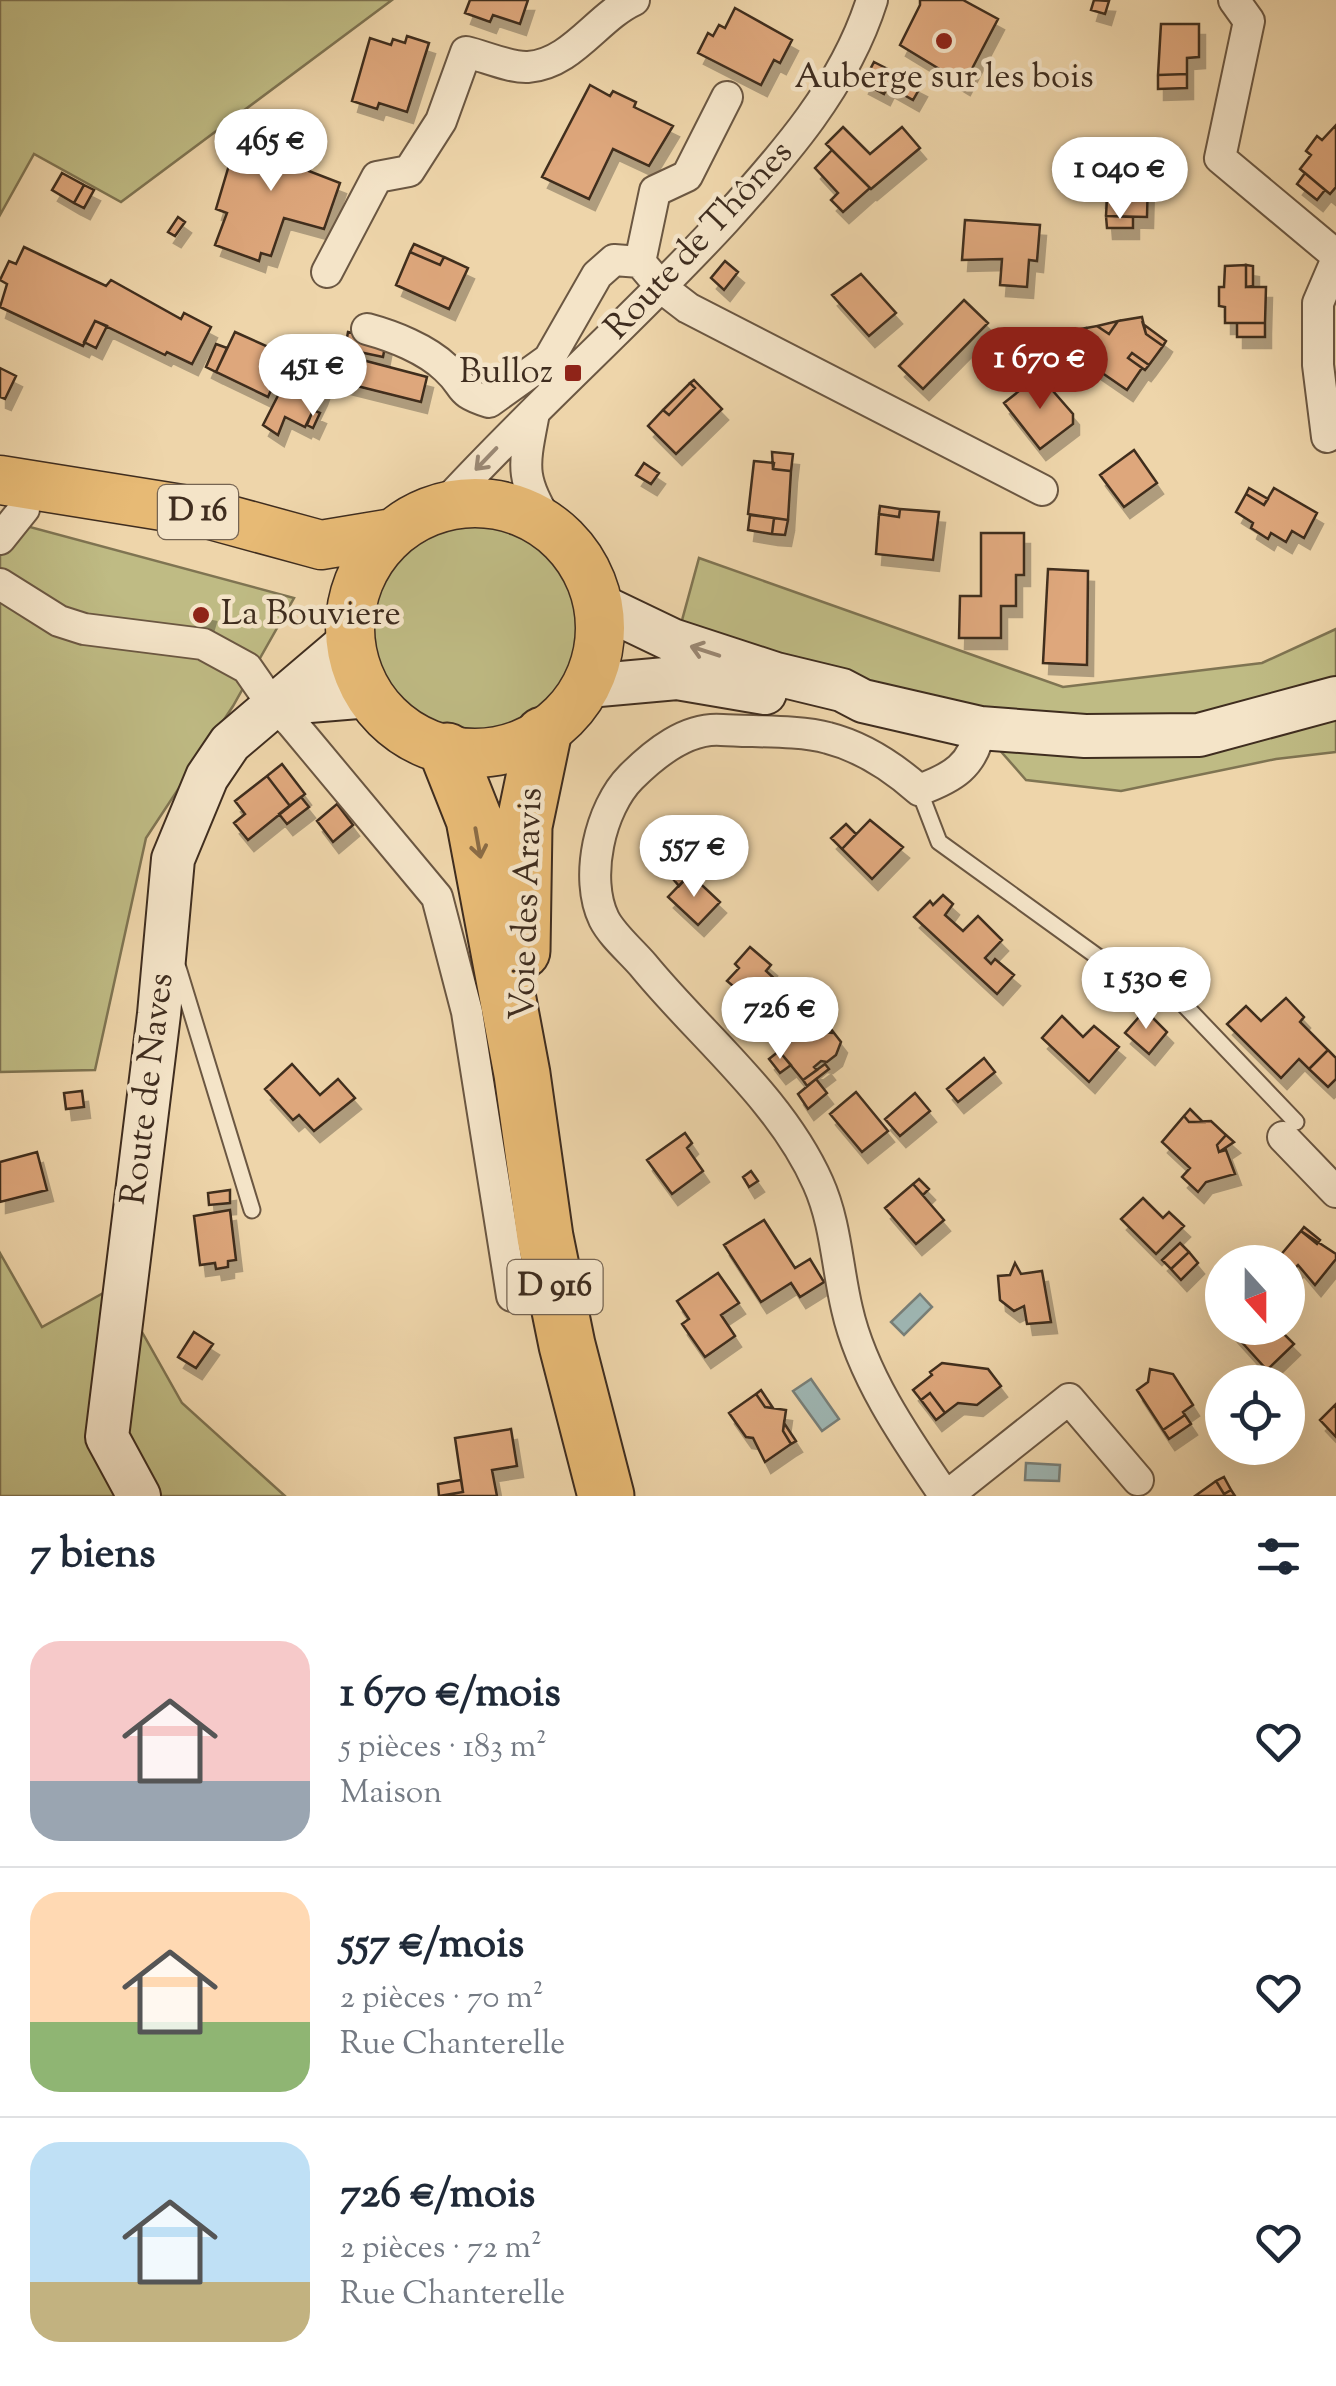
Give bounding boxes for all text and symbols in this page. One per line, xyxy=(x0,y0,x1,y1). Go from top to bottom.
marker: Auberge sur les bois xyxy=(933,30,955,52)
place label: Auberge sur les bois xyxy=(794,53,1094,104)
pin: 465 € xyxy=(201,109,341,194)
text: 465 € xyxy=(236,118,306,164)
street label: Route de Thônes xyxy=(594,130,806,352)
pin: 1 040 € xyxy=(1028,137,1212,222)
text: 1 040 € xyxy=(1074,146,1166,192)
pin: 1 670 € xyxy=(948,327,1132,412)
pin: 451 € xyxy=(243,334,383,419)
text: 1 670 € xyxy=(994,336,1086,382)
text: 451 € xyxy=(281,343,345,389)
place label: Bulloz xyxy=(459,348,553,399)
marker: Bulloz xyxy=(562,362,584,384)
one-way arrow xyxy=(474,446,498,470)
road number: D 16 xyxy=(158,485,238,539)
place label: La Bouviere xyxy=(221,590,401,641)
marker: La Bouviere xyxy=(190,604,212,626)
one-way arrow xyxy=(689,640,721,658)
street label: Voie des Aravis xyxy=(498,787,558,1021)
pin: 557 € xyxy=(624,815,764,900)
text: 557 € xyxy=(662,824,726,870)
one-way arrow xyxy=(469,826,488,859)
pin: 1 530 € xyxy=(1054,947,1238,1032)
text: 1 530 € xyxy=(1104,956,1188,1002)
street label: Route de Naves xyxy=(109,970,189,1208)
pin: 726 € xyxy=(710,977,850,1062)
text: 726 € xyxy=(743,986,817,1032)
north arrow xyxy=(1205,1245,1305,1345)
map controls xyxy=(1205,1245,1305,1465)
road number: D 916 xyxy=(508,1260,602,1314)
button: locate xyxy=(1205,1365,1305,1465)
text: 7 biens xyxy=(30,1526,156,1586)
icon: filters xyxy=(1251,1529,1306,1584)
text: 1 670 €/mois xyxy=(340,1665,561,1725)
icon: home xyxy=(110,1681,230,1801)
icon: heart xyxy=(1251,1714,1306,1769)
text: 5 pièces · 183 m² xyxy=(340,1725,547,1771)
text: Maison xyxy=(340,1771,442,1817)
text: 557 €/mois xyxy=(340,1916,524,1976)
icon: home xyxy=(110,1932,230,2052)
icon: heart xyxy=(1251,1965,1306,2020)
text: 2 pièces · 70 m² xyxy=(340,1976,543,2022)
text: Rue Chanterelle xyxy=(340,2022,565,2068)
text: 726 €/mois xyxy=(340,2166,535,2226)
icon: home xyxy=(110,2182,230,2302)
icon: heart xyxy=(1251,2215,1306,2270)
text: 2 pièces · 72 m² xyxy=(340,2226,542,2272)
text: Rue Chanterelle xyxy=(340,2272,565,2318)

